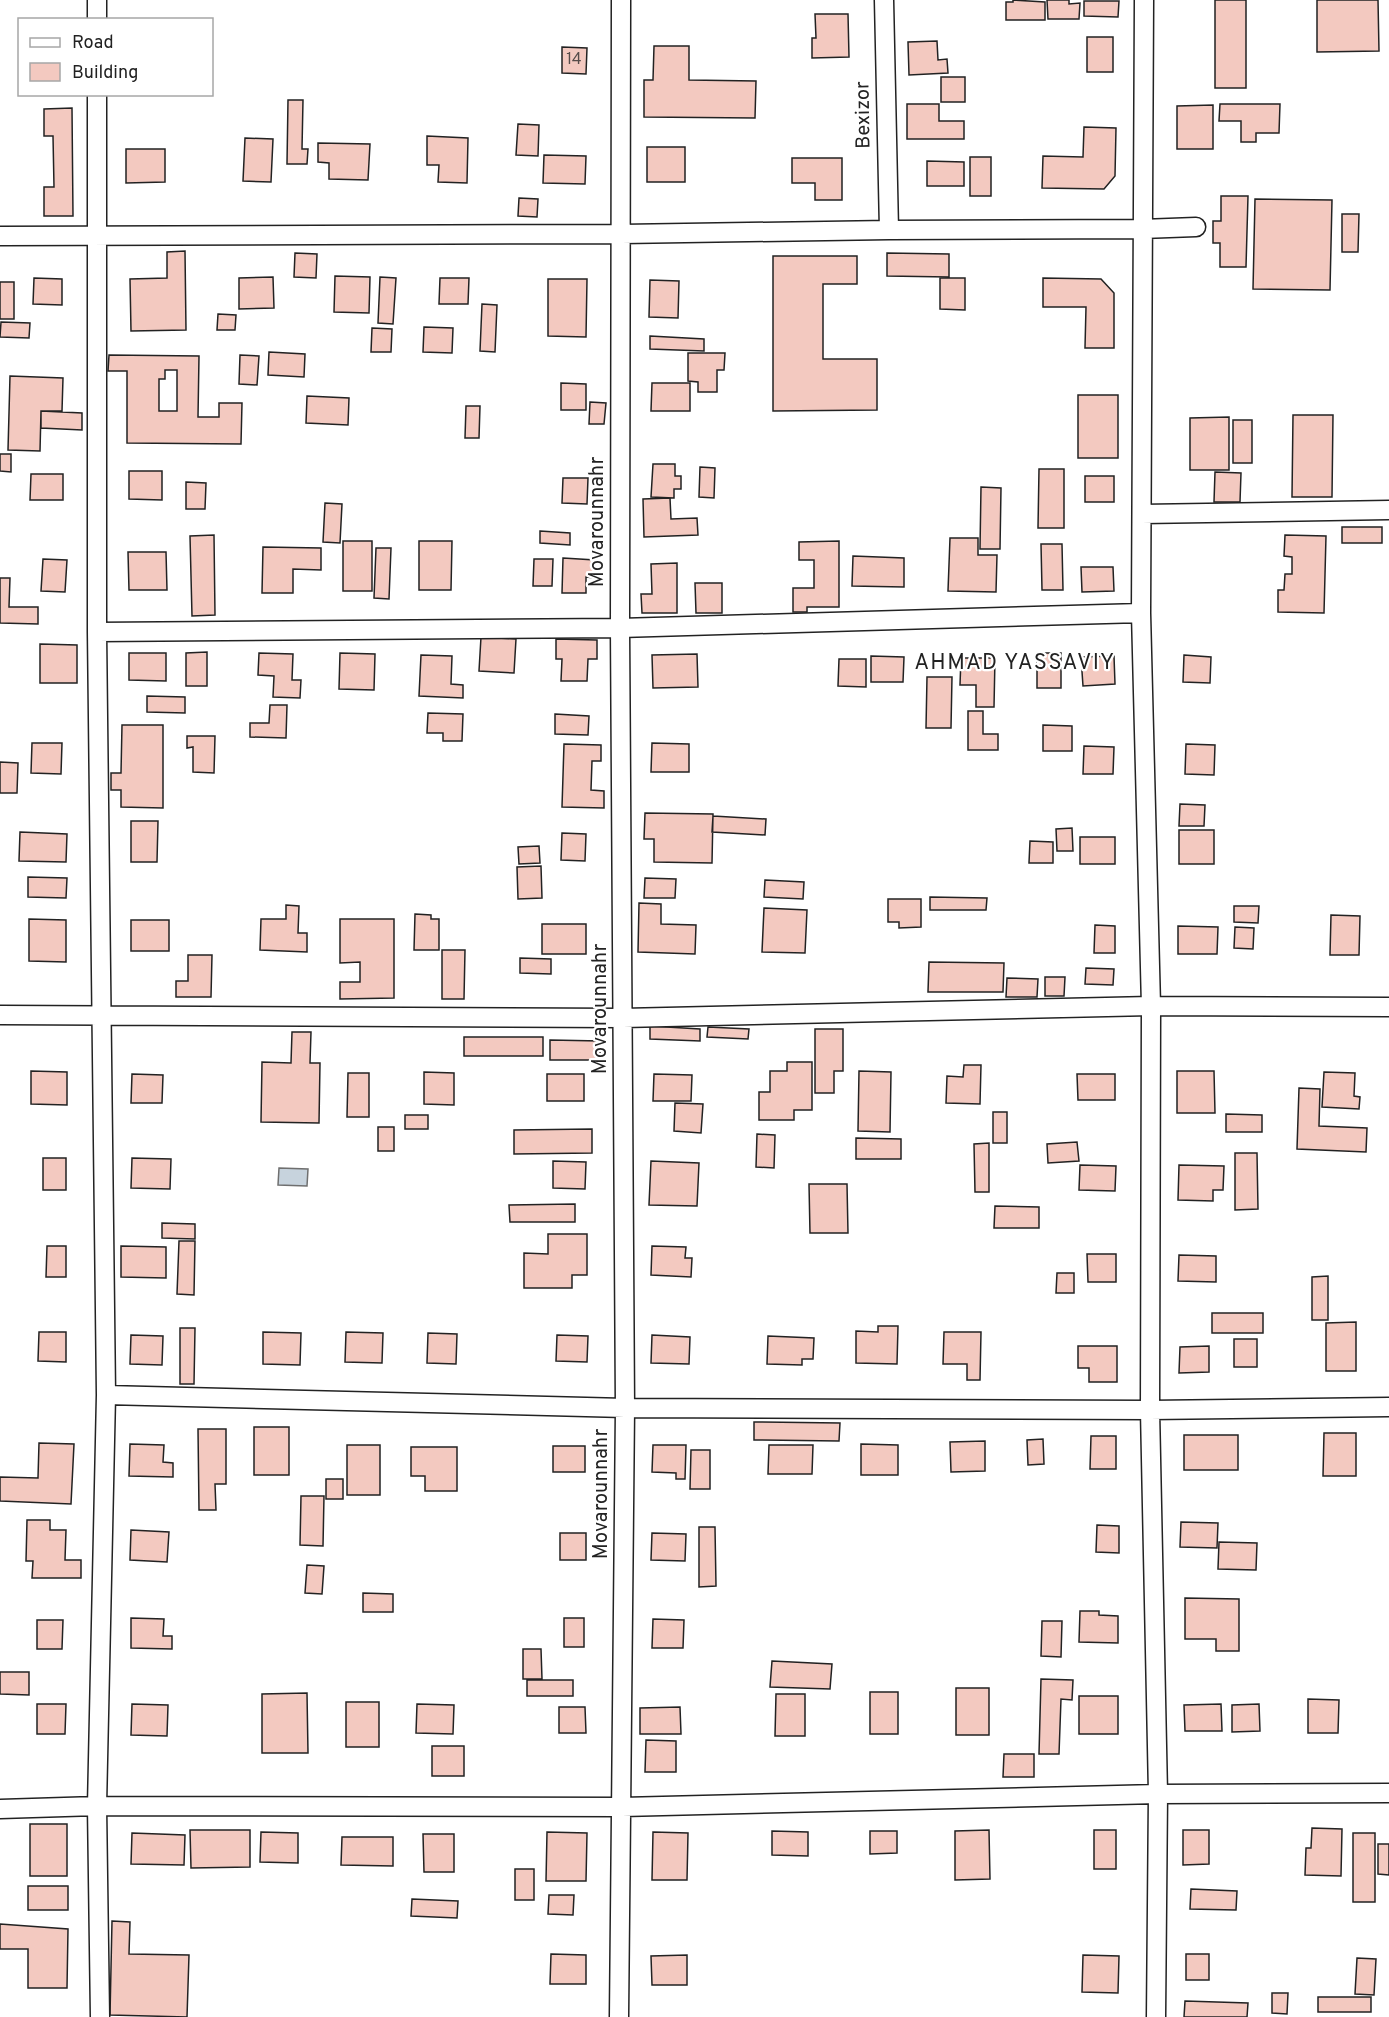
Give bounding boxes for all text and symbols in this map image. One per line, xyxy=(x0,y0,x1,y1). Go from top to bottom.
legend xyxy=(18,18,213,96)
text: Road xyxy=(72,32,114,55)
house number: 14 xyxy=(566,50,582,70)
text: Building xyxy=(72,62,138,85)
street label: Bexizor xyxy=(850,81,878,149)
street label: Movarounnahr xyxy=(585,457,611,587)
district label: AHMAD YASSAVIY xyxy=(914,650,1116,677)
street label: Movarounnahr xyxy=(588,944,614,1074)
street label: Movarounnahr xyxy=(589,1429,615,1559)

